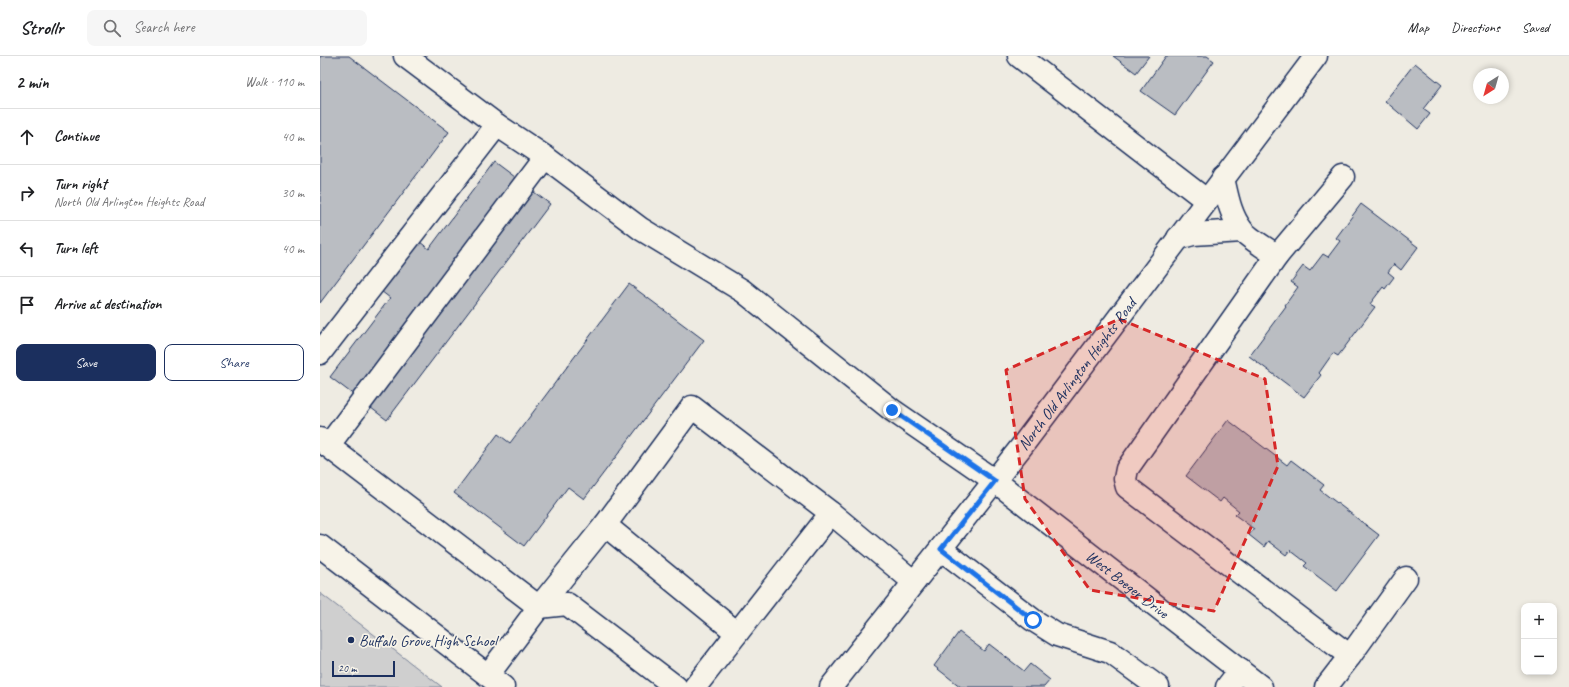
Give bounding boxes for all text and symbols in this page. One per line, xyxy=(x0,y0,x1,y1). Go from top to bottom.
search box xyxy=(87,10,367,46)
text: Strollr xyxy=(20,16,63,40)
icon: search xyxy=(101,17,123,39)
text: Search here xyxy=(133,18,195,37)
text: Map xyxy=(1408,19,1429,36)
text: Directions xyxy=(1451,19,1500,36)
text: Saved xyxy=(1522,19,1549,36)
north arrow xyxy=(1473,68,1509,104)
text: 2 min xyxy=(16,72,49,93)
text: Walk · 110 m xyxy=(245,74,304,90)
icon: ahead xyxy=(16,126,38,148)
text: Continue xyxy=(54,127,99,146)
text: 40 m xyxy=(282,129,304,145)
text: Turn right xyxy=(54,175,107,194)
icon: right xyxy=(16,182,38,204)
text: 30 m xyxy=(282,185,304,201)
text: North Old Arlington Heights Road xyxy=(54,194,204,210)
icon: left xyxy=(16,238,38,260)
text: Turn left xyxy=(54,239,97,258)
text: 40 m xyxy=(282,241,304,257)
street label: North Old Arlington Heights Road xyxy=(1014,292,1143,454)
icon: arrive xyxy=(16,294,38,316)
text: Arrive at destination xyxy=(54,295,161,314)
button: Save xyxy=(16,344,156,381)
button: Share xyxy=(164,344,304,381)
route end xyxy=(883,401,901,419)
street label: West Boeger Drive xyxy=(1082,546,1174,624)
map controls xyxy=(1521,603,1557,675)
button: + xyxy=(1521,603,1557,639)
route start xyxy=(1024,611,1042,629)
place label: Buffalo Grove High School xyxy=(359,631,500,651)
marker: Buffalo Grove High School xyxy=(346,635,356,645)
button: − xyxy=(1521,639,1557,675)
scale bar xyxy=(332,659,395,678)
text: 20 m xyxy=(338,661,357,675)

